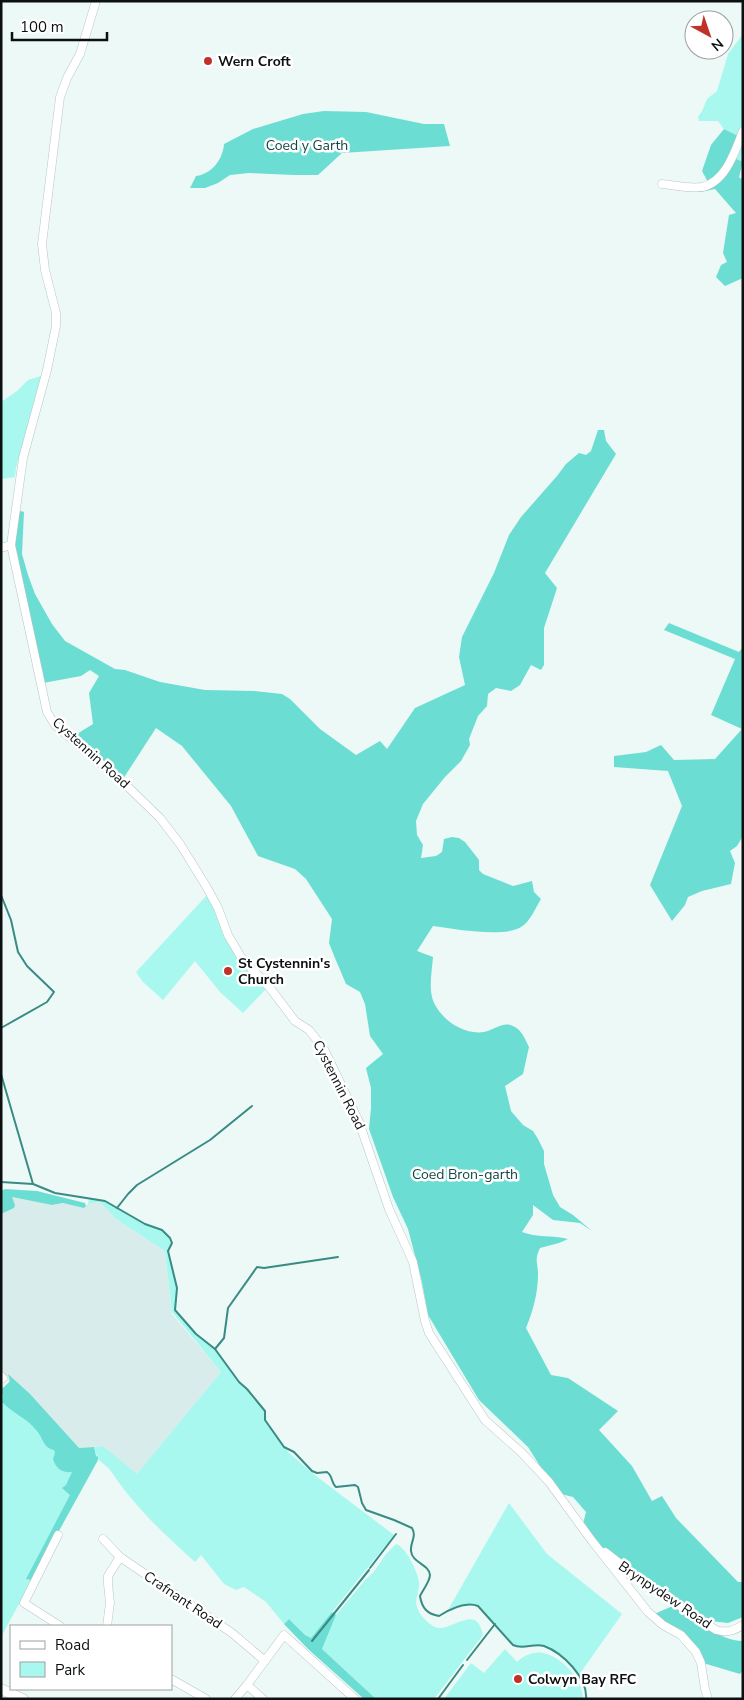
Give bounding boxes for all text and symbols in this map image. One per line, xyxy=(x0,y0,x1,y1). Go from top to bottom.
scale bar xyxy=(12,10,108,42)
north arrow xyxy=(684,10,734,60)
text: 100 m xyxy=(20,17,64,37)
text: N xyxy=(707,34,727,55)
place label: Wern Croft xyxy=(218,52,291,71)
marker: Wern Croft xyxy=(202,55,214,67)
park label: Coed y Garth xyxy=(266,136,348,155)
street label: Cystennin Road xyxy=(48,713,134,793)
place label: St Cystennin's Church xyxy=(238,954,330,989)
marker: St Cystennin's Church xyxy=(222,965,234,977)
street label: Cystennin Road xyxy=(308,1037,370,1133)
park label: Coed Bron-garth xyxy=(412,1165,518,1184)
street label: Brynpydew Road xyxy=(615,1557,715,1633)
street label: Crafnant Road xyxy=(140,1567,226,1633)
legend xyxy=(10,1625,172,1690)
text: Road xyxy=(55,1635,90,1655)
text: Park xyxy=(55,1660,85,1680)
place label: Colwyn Bay RFC xyxy=(528,1670,637,1689)
marker: Colwyn Bay RFC xyxy=(512,1673,524,1685)

